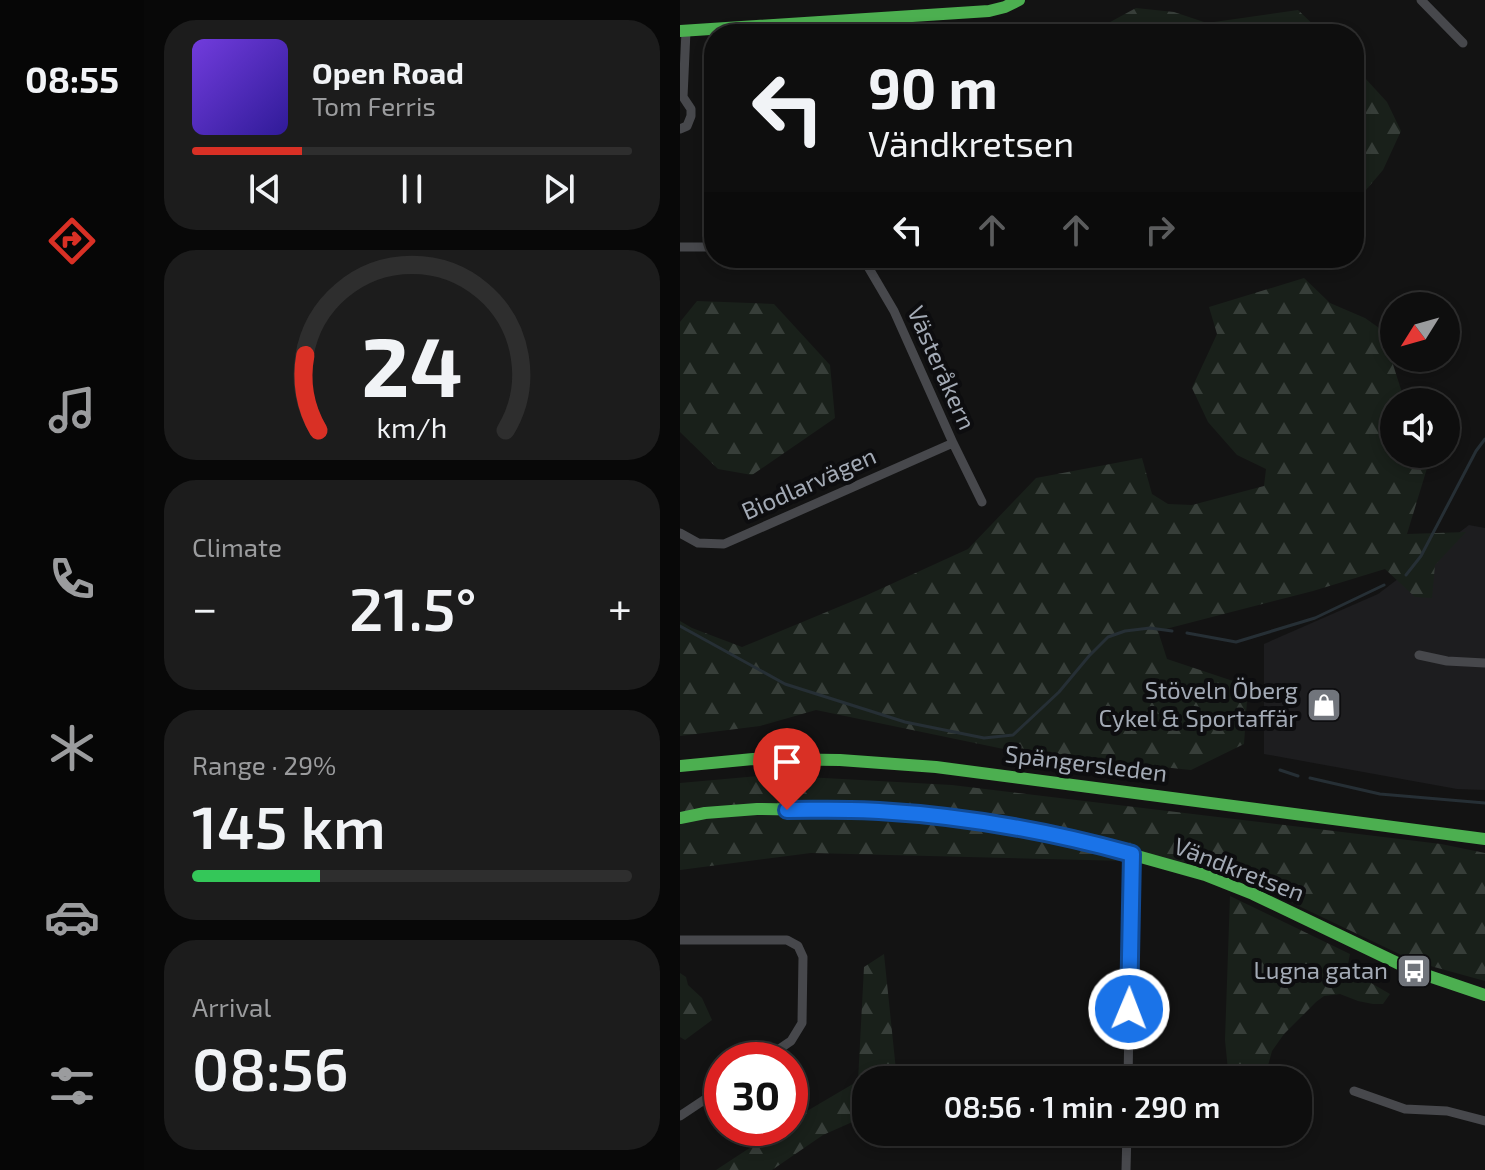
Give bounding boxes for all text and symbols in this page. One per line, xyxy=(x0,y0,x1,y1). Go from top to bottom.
text: 90 m xyxy=(868,53,998,120)
text: Open Road xyxy=(312,54,464,90)
icon: left xyxy=(736,56,840,160)
text: 08:55 xyxy=(25,57,119,100)
text: Tom Ferris xyxy=(312,90,436,121)
text: Vändkretsen xyxy=(868,121,1074,164)
icon: previous xyxy=(243,167,287,211)
icon: pause xyxy=(390,167,434,211)
icon: next xyxy=(537,167,581,211)
icon: left xyxy=(886,208,930,252)
icon: ahead xyxy=(970,208,1014,252)
icon: ahead xyxy=(1054,208,1098,252)
icon: right xyxy=(1138,208,1182,252)
icon: directions xyxy=(44,213,100,269)
north arrow xyxy=(1380,292,1460,372)
map controls xyxy=(1380,292,1460,468)
street label: Västeråkern xyxy=(902,301,983,434)
text: 24 xyxy=(361,314,463,414)
icon: music xyxy=(44,382,100,438)
button: sound xyxy=(1380,388,1460,468)
text: km/h xyxy=(377,409,447,444)
street label: Biodlarvägen xyxy=(737,440,880,525)
text: Climate xyxy=(192,531,282,562)
icon: phone xyxy=(44,551,100,607)
text: 21.5° xyxy=(349,571,477,643)
text: − xyxy=(192,580,218,633)
text: + xyxy=(608,580,632,633)
place label: Stöveln Öberg Cykel & Sportaffär xyxy=(1099,675,1298,732)
shop icon: Stöveln Öberg Cykel & Sportaffär xyxy=(1305,686,1343,724)
icon: climate xyxy=(44,720,100,776)
pin xyxy=(753,728,821,810)
street label: Spängersleden xyxy=(1003,738,1169,787)
icon: arrive xyxy=(765,740,809,784)
text: Range · 29% xyxy=(192,749,336,780)
text: 145 km xyxy=(192,789,386,861)
street label: Vändkretsen xyxy=(1170,830,1309,907)
icon: car xyxy=(44,889,100,945)
bus stop icon: Lugna gatan xyxy=(1395,952,1433,990)
place label: Lugna gatan xyxy=(1253,955,1388,984)
position arrow xyxy=(1087,967,1171,1051)
text: Arrival xyxy=(192,991,271,1022)
text: 08:56 xyxy=(192,1031,349,1103)
speed limit sign: 30 xyxy=(704,1042,808,1146)
icon: filters xyxy=(44,1058,100,1114)
text: 08:56 · 1 min · 290 m xyxy=(944,1088,1220,1124)

